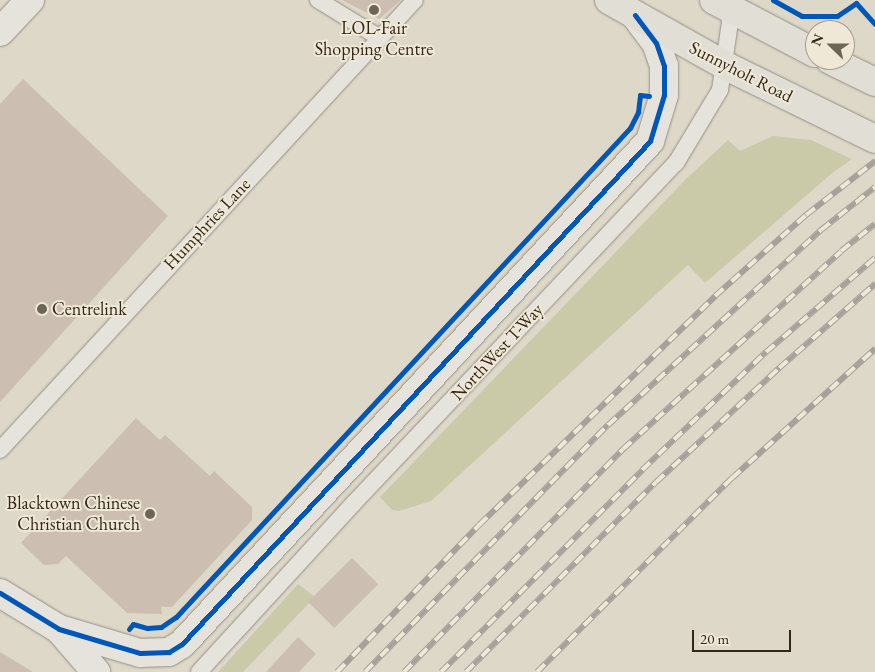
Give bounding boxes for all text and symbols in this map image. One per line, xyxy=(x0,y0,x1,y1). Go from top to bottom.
marker: LOL-Fair Shopping Centre xyxy=(368,4,380,16)
place label: LOL-Fair Shopping Centre xyxy=(315,18,433,60)
north arrow xyxy=(805,20,855,70)
text: N xyxy=(807,31,827,48)
street label: Sunnyholt Road xyxy=(686,37,796,107)
street label: Humphries Lane xyxy=(159,174,255,274)
place label: Centrelink xyxy=(52,298,127,320)
street label: NorthWest T-Way xyxy=(446,299,548,405)
marker: Centrelink xyxy=(36,303,48,315)
place label: Blacktown Chinese Christian Church xyxy=(7,493,140,536)
marker: Blacktown Chinese Christian Church xyxy=(144,508,156,520)
scale bar xyxy=(695,620,794,652)
text: 20 m xyxy=(700,629,729,648)

